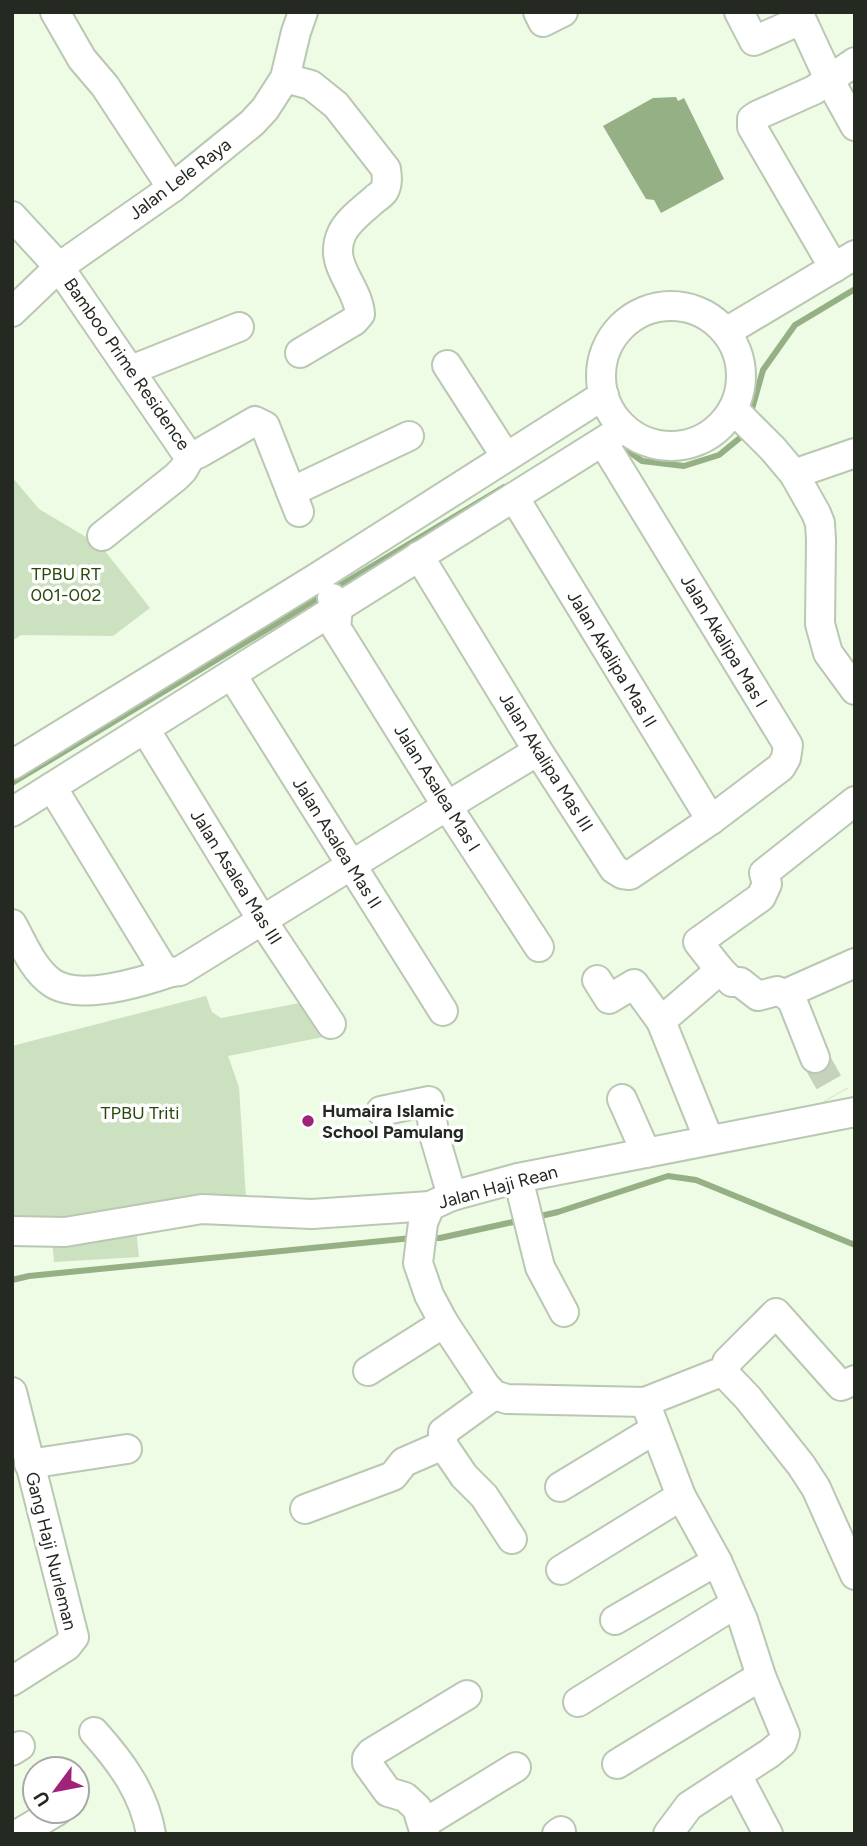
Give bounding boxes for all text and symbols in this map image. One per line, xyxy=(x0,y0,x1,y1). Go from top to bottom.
street label: Jalan Lele Raya xyxy=(125,133,235,225)
street label: Bamboo Prime Residence xyxy=(59,274,195,454)
park label: TPBU RT 001-002 xyxy=(30,563,102,606)
street label: Jalan Akalipa Mas I xyxy=(676,571,772,711)
street label: Jalan Akalipa Mas II xyxy=(563,587,661,731)
street label: Jalan Akalipa Mas III xyxy=(494,688,598,836)
street label: Jalan Asalea Mas I xyxy=(389,721,485,855)
street label: Jalan Asalea Mas II xyxy=(288,773,386,913)
street label: Jalan Asalea Mas III xyxy=(186,805,286,949)
place label: Humaira Islamic School Pamulang xyxy=(322,1100,464,1143)
park label: TPBU Triti xyxy=(101,1102,179,1124)
marker: Humaira Islamic School Pamulang xyxy=(300,1113,316,1129)
street label: Jalan Haji Rean xyxy=(436,1161,560,1213)
street label: Gang Haji Nurleman xyxy=(21,1470,81,1632)
north arrow xyxy=(21,1755,91,1825)
text: U xyxy=(29,1787,55,1811)

